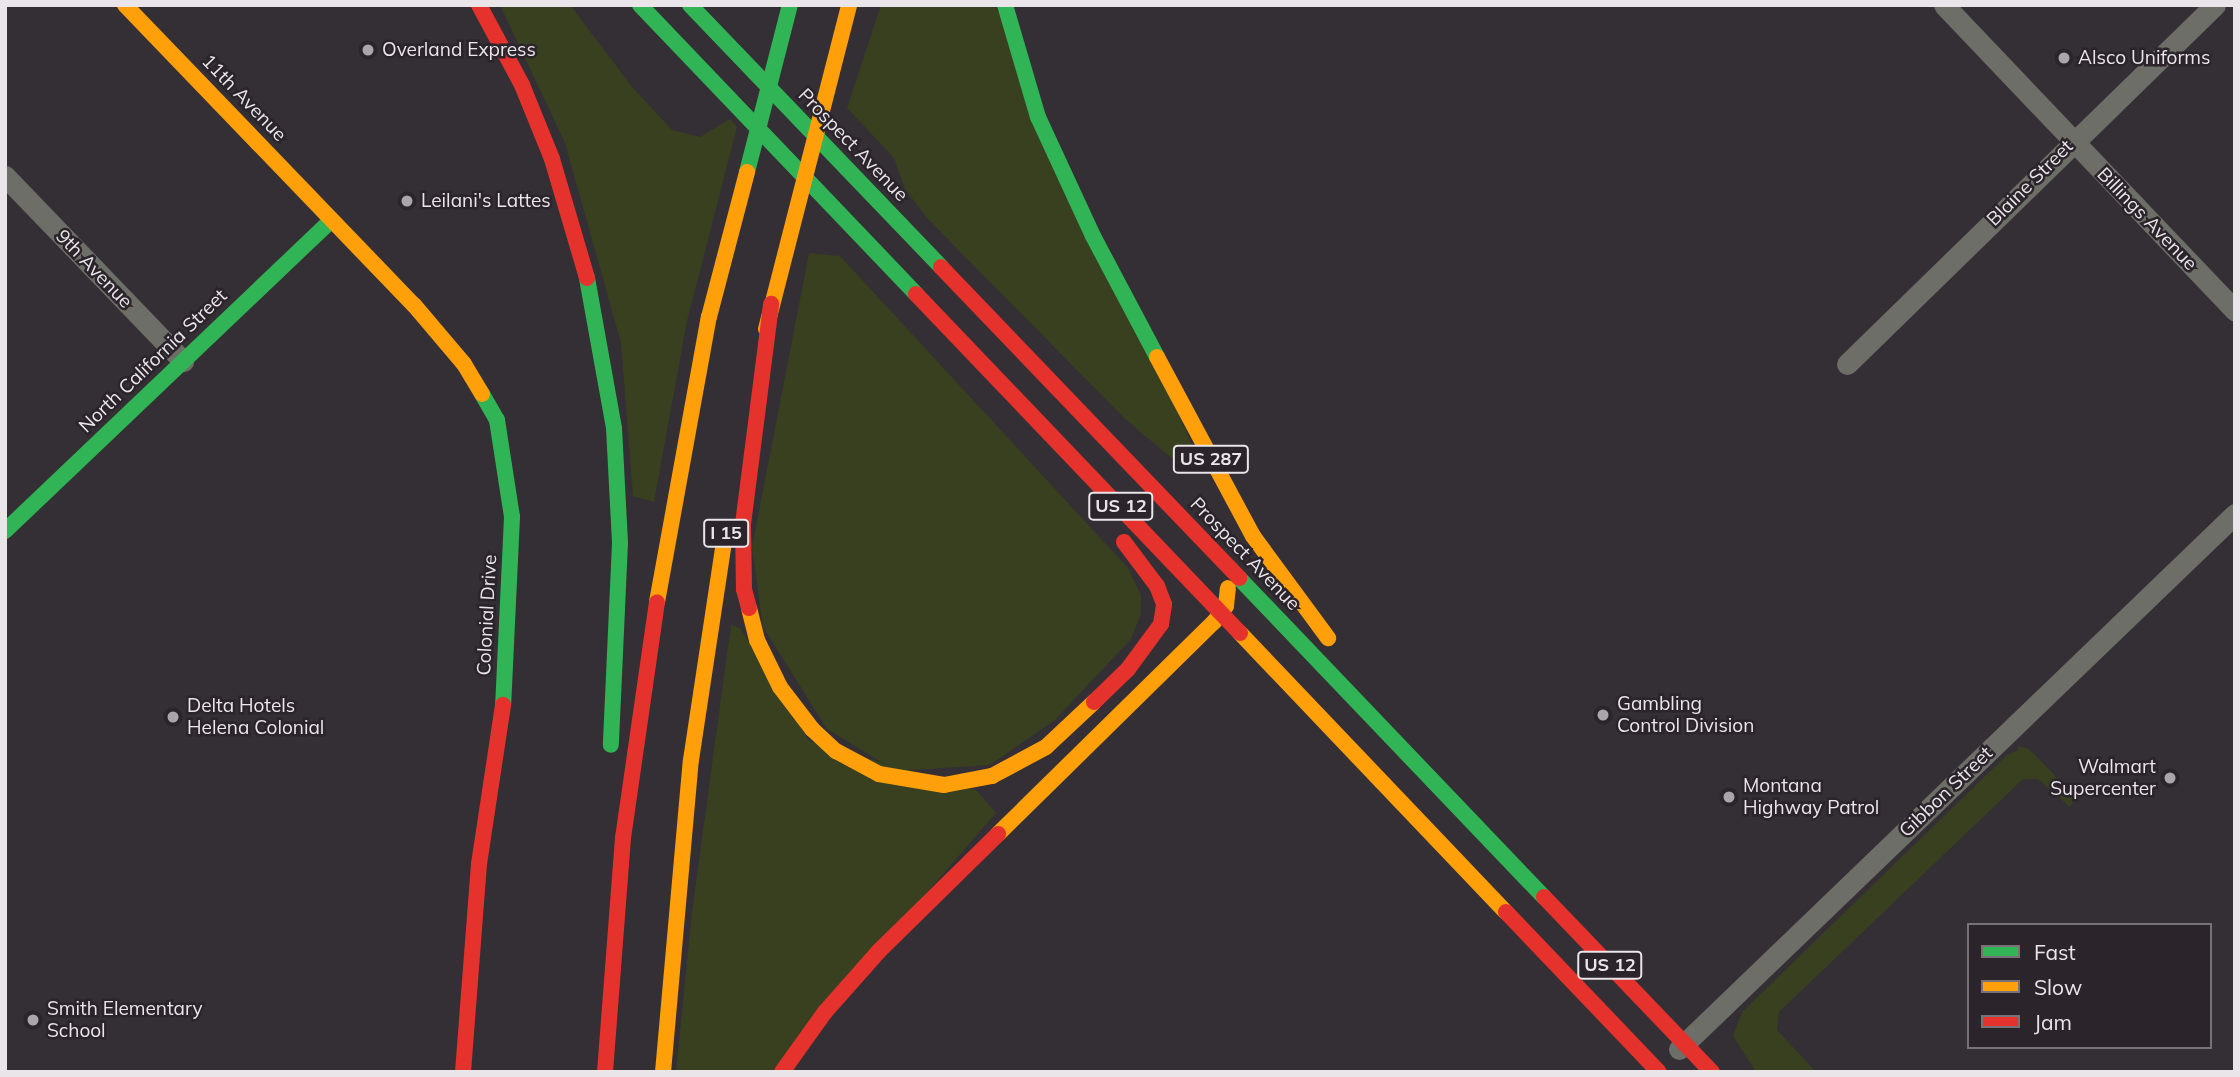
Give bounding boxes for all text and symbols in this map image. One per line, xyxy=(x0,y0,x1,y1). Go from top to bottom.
place label: Overland Express xyxy=(382,39,536,61)
marker: Overland Express xyxy=(360,42,376,58)
place label: Alsco Uniforms xyxy=(2078,47,2210,69)
street label: 11th Avenue xyxy=(197,50,291,146)
marker: Alsco Uniforms xyxy=(2056,50,2072,66)
street label: Prospect Avenue xyxy=(793,84,913,206)
street label: Blaine Street xyxy=(1982,135,2078,231)
street label: Billings Avenue xyxy=(2092,163,2202,275)
place label: Leilani's Lattes xyxy=(421,190,551,212)
marker: Leilani's Lattes xyxy=(399,193,415,209)
street label: 9th Avenue xyxy=(51,225,137,313)
street label: North California Street xyxy=(74,284,232,438)
road number: US 287 xyxy=(1172,444,1250,474)
road number: US 12 xyxy=(1088,492,1154,520)
street label: Prospect Avenue xyxy=(1185,493,1305,615)
road number: I 15 xyxy=(702,518,750,548)
street label: Colonial Drive xyxy=(472,554,502,676)
place label: Gambling Control Division xyxy=(1617,693,1754,737)
place label: Delta Hotels Helena Colonial xyxy=(187,695,324,739)
marker: Gambling Control Division xyxy=(1595,707,1611,723)
marker: Delta Hotels Helena Colonial xyxy=(165,709,181,725)
street label: Gibbon Street xyxy=(1895,742,1997,842)
place label: Walmart Supercenter xyxy=(2050,756,2156,800)
marker: Walmart Supercenter xyxy=(2162,770,2178,786)
place label: Montana Highway Patrol xyxy=(1743,775,1879,819)
marker: Montana Highway Patrol xyxy=(1721,789,1737,805)
legend xyxy=(1967,923,2212,1049)
text: Fast xyxy=(2034,939,2076,965)
road number: US 12 xyxy=(1577,950,1643,980)
text: Slow xyxy=(2034,974,2082,1000)
place label: Smith Elementary School xyxy=(47,998,203,1042)
text: Jam xyxy=(2034,1009,2072,1035)
marker: Smith Elementary School xyxy=(25,1012,41,1028)

